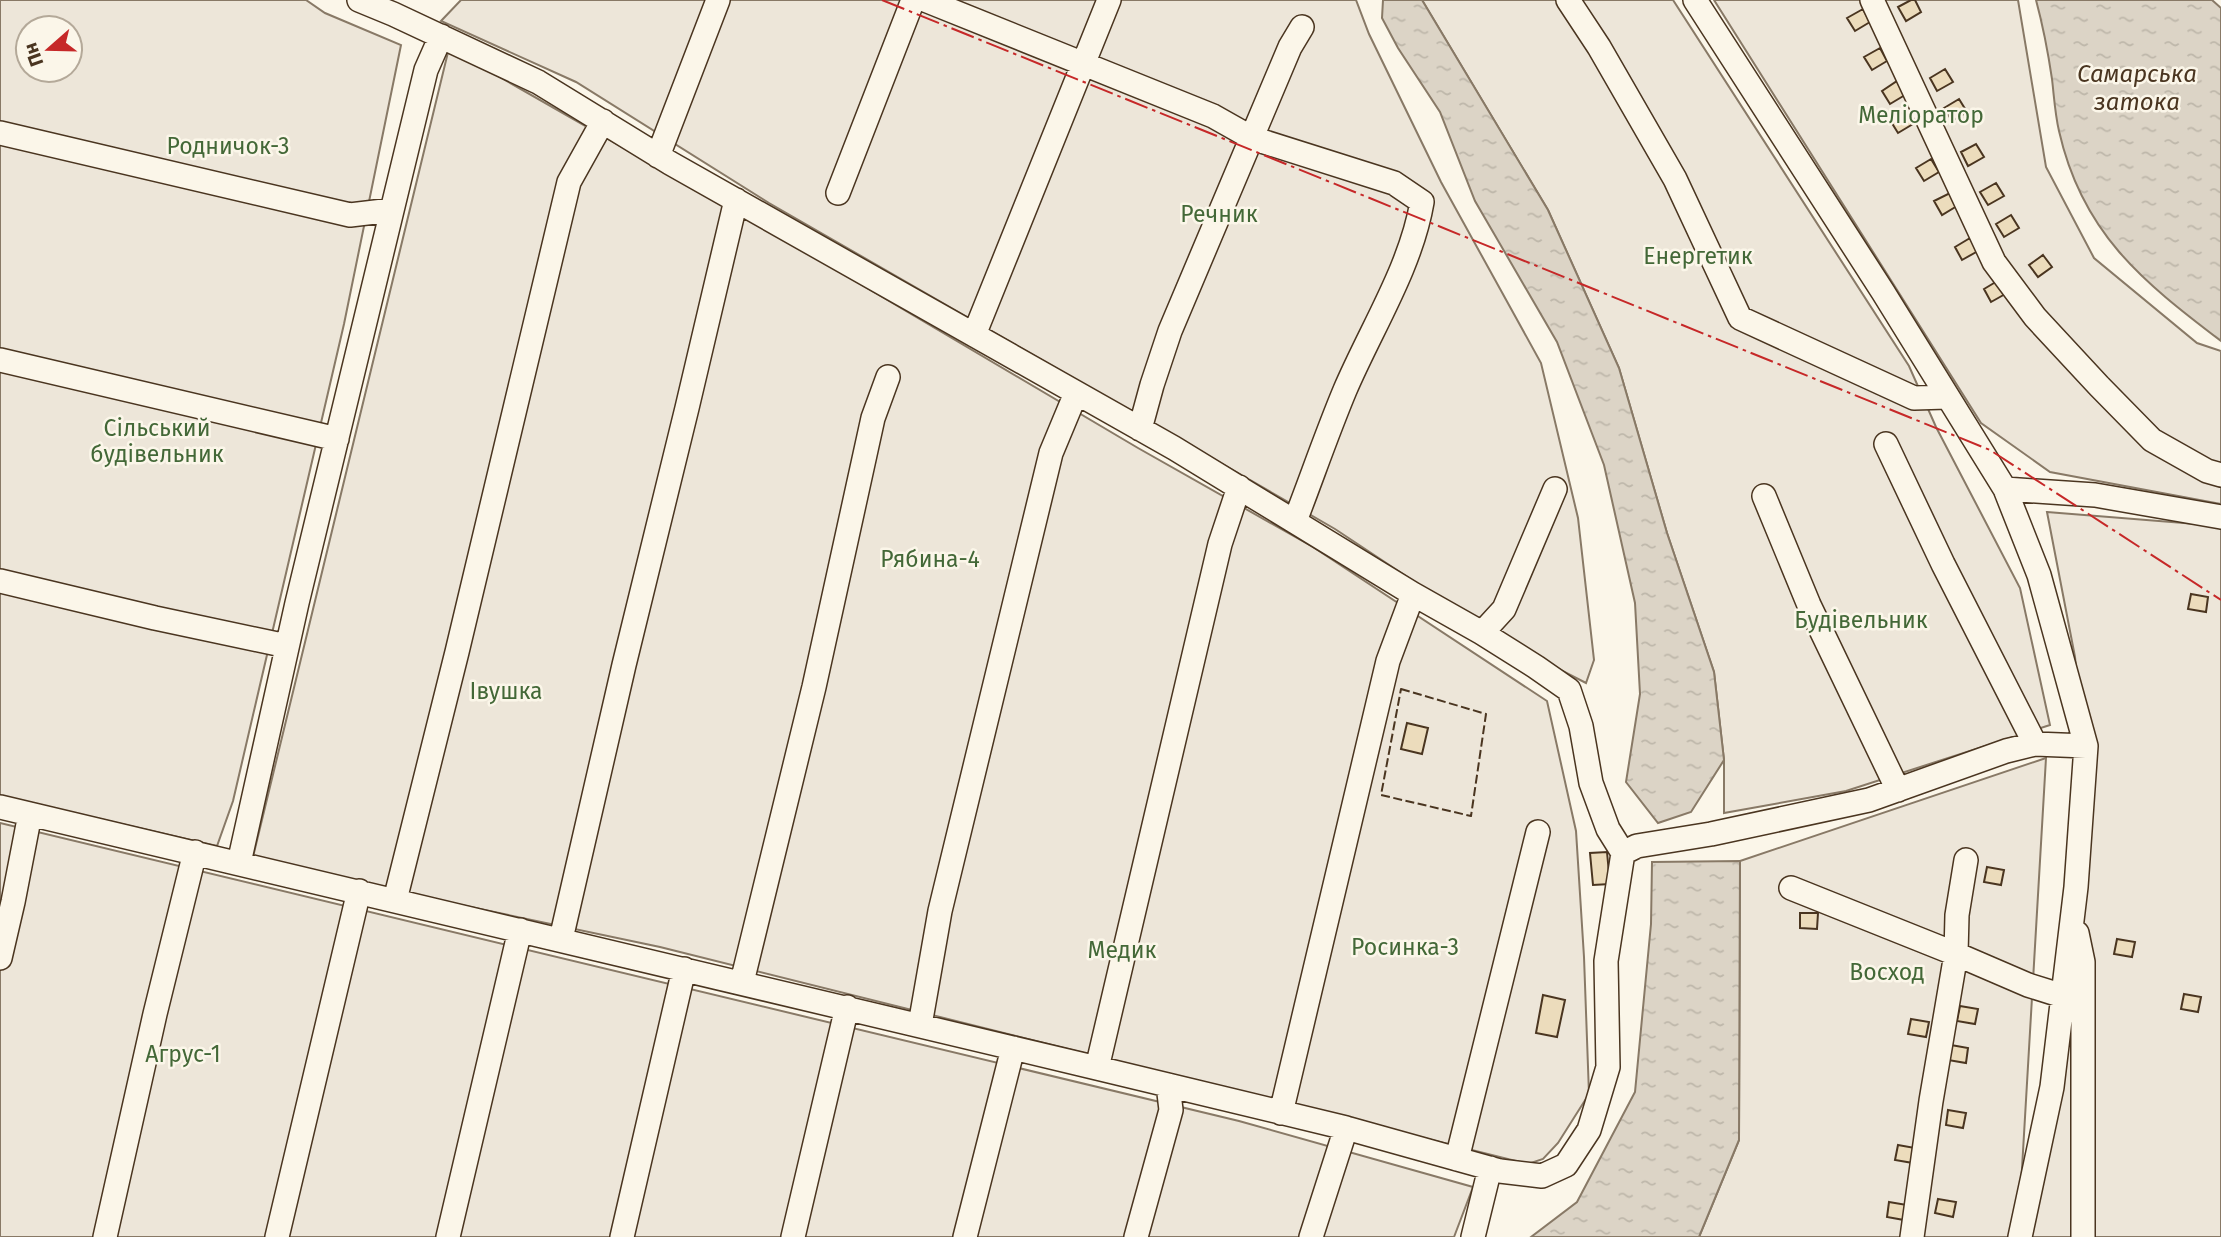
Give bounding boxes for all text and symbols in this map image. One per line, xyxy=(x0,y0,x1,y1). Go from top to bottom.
north arrow xyxy=(14,14,84,84)
text: Пн xyxy=(19,40,48,70)
water label: Самарська затока xyxy=(2077,60,2197,116)
park label: Меліоратор xyxy=(1858,101,1984,129)
park label: Родничок-3 xyxy=(167,132,289,160)
park label: Речник xyxy=(1180,200,1258,228)
park label: Енергетик xyxy=(1643,242,1753,270)
park label: Сільський будівельник xyxy=(90,414,224,468)
park label: Рябина-4 xyxy=(880,545,980,573)
park label: Будівельник xyxy=(1794,606,1928,634)
park label: Івушка xyxy=(469,677,543,705)
park label: Росинка-3 xyxy=(1351,933,1459,961)
park label: Медик xyxy=(1088,936,1156,964)
park label: Восход xyxy=(1849,958,1925,986)
park label: Агрус-1 xyxy=(145,1040,221,1068)

